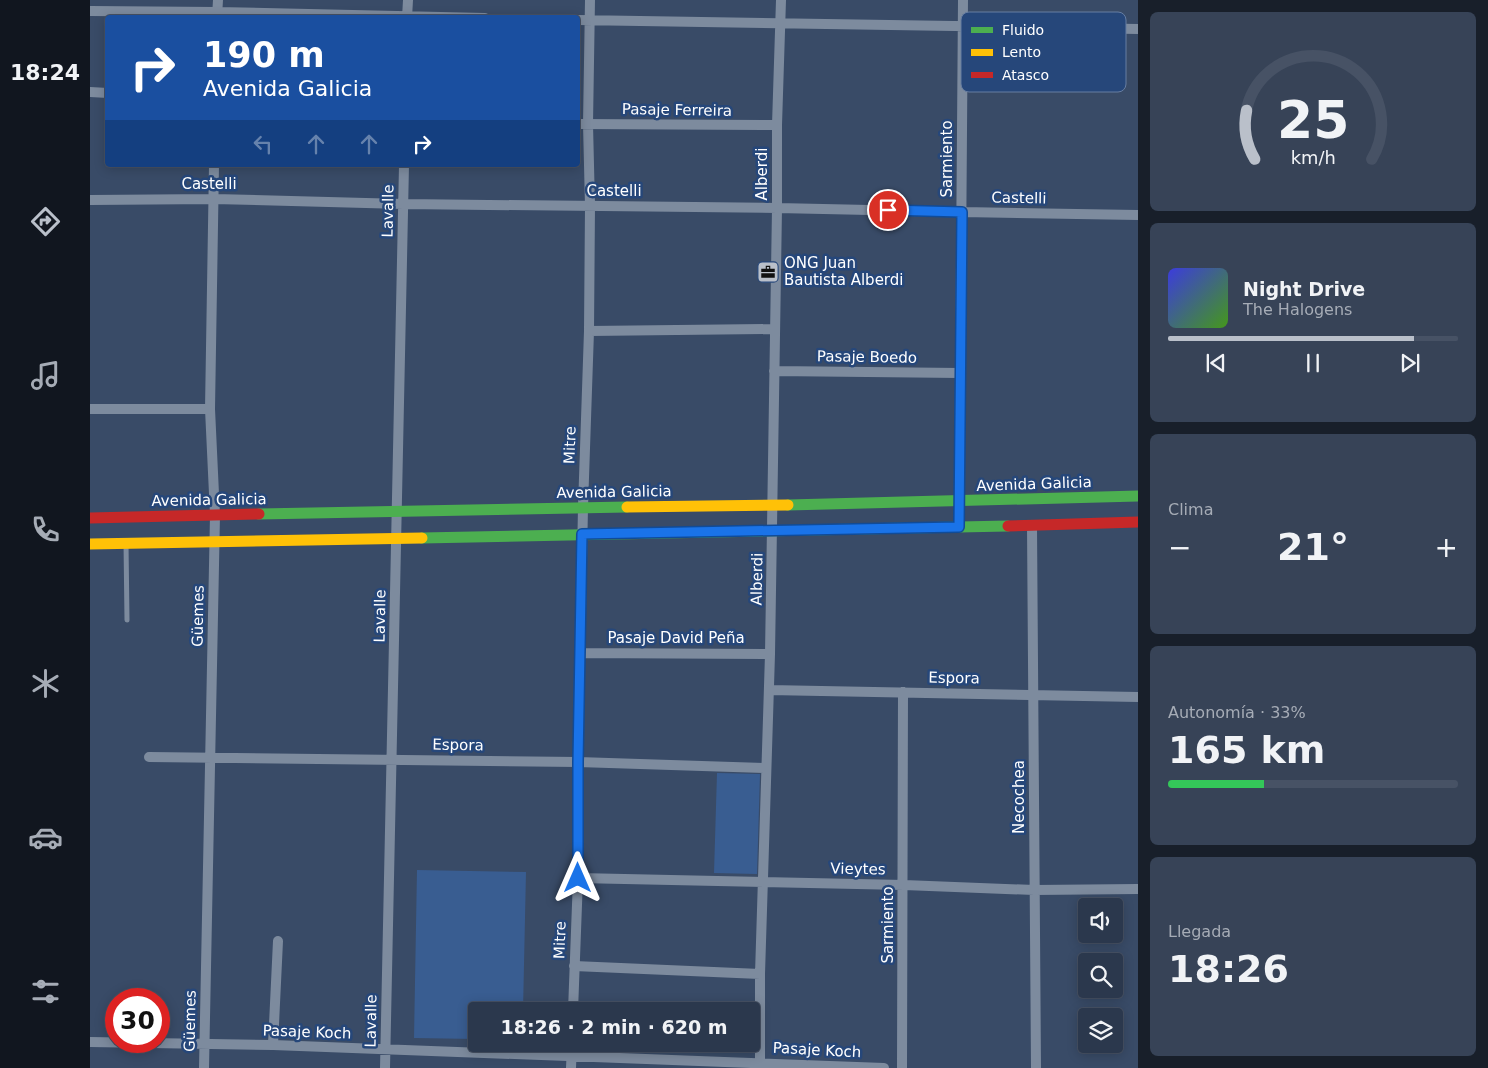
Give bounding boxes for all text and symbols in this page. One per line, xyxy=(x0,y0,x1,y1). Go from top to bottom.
legend xyxy=(961,12,1126,92)
text: Fluido xyxy=(1002,22,1044,38)
icon: right xyxy=(120,35,185,100)
text: 190 m xyxy=(203,35,325,75)
text: Lento xyxy=(1002,44,1041,60)
text: 18:24 xyxy=(10,60,80,85)
text: Atasco xyxy=(1002,67,1049,83)
text: Avenida Galicia xyxy=(203,76,372,101)
text: 25 xyxy=(1277,90,1349,150)
street label: Pasaje Ferreira xyxy=(622,100,732,120)
street label: Sarmiento xyxy=(938,120,956,198)
icon: left xyxy=(249,130,277,158)
icon: ahead xyxy=(302,130,330,158)
icon: ahead xyxy=(355,130,383,158)
icon: right xyxy=(408,130,436,158)
text: km/h xyxy=(1290,147,1336,168)
street label: Alberdi xyxy=(753,148,771,200)
street label: Castelli xyxy=(181,175,237,193)
street label: Castelli xyxy=(586,182,642,200)
street label: Lavalle xyxy=(379,184,397,238)
pin xyxy=(867,189,909,231)
street label: Castelli xyxy=(991,189,1047,207)
icon: arrive xyxy=(874,196,902,224)
icon: directions xyxy=(28,204,63,239)
place label: ONG Juan Bautista Alberdi xyxy=(784,254,903,289)
office icon: ONG Juan Bautista Alberdi xyxy=(756,260,780,284)
text: Night Drive xyxy=(1243,278,1365,300)
text: The Halogens xyxy=(1243,300,1352,319)
street label: Pasaje Boedo xyxy=(817,347,917,367)
icon: previous xyxy=(1202,349,1230,377)
icon: pause xyxy=(1299,349,1327,377)
icon: next xyxy=(1396,349,1424,377)
icon: music xyxy=(28,358,63,393)
street label: Mitre xyxy=(560,426,580,464)
street label: Avenida Galicia xyxy=(976,473,1092,495)
street label: Avenida Galicia xyxy=(556,482,672,502)
street label: Avenida Galicia xyxy=(151,490,267,510)
text: Clima xyxy=(1168,500,1213,519)
icon: phone xyxy=(28,512,63,547)
text: 21° xyxy=(1277,525,1349,569)
text: − xyxy=(1168,531,1191,564)
text: + xyxy=(1435,531,1458,564)
street label: Alberdi xyxy=(748,552,766,606)
street label: Güemes xyxy=(188,585,208,647)
street label: Lavalle xyxy=(371,589,389,643)
street label: Pasaje David Peña xyxy=(607,629,745,647)
icon: climate xyxy=(28,666,63,701)
street label: Espora xyxy=(928,669,980,687)
text: Autonomía · 33% xyxy=(1168,703,1306,722)
text: 165 km xyxy=(1168,728,1325,772)
street label: Espora xyxy=(432,736,484,754)
street label: Necochea xyxy=(1010,760,1028,834)
icon: car xyxy=(28,820,63,855)
position arrow xyxy=(551,851,603,903)
street label: Vieytes xyxy=(830,860,886,878)
street label: Sarmiento xyxy=(879,886,897,964)
map controls xyxy=(1078,898,1123,1053)
button: sound xyxy=(1078,898,1123,943)
street label: Mitre xyxy=(550,921,570,959)
text: Llegada xyxy=(1168,922,1231,941)
text: 18:26 xyxy=(1168,947,1289,991)
button: search xyxy=(1078,953,1123,998)
icon: filters xyxy=(28,974,63,1009)
speed limit sign: 30 xyxy=(105,988,170,1053)
street label: Güemes xyxy=(180,990,200,1052)
street label: Lavalle xyxy=(362,994,380,1048)
button: layers xyxy=(1078,1008,1123,1053)
text: 18:26 · 2 min · 620 m xyxy=(500,1016,728,1038)
street label: Pasaje Koch xyxy=(262,1021,352,1043)
street label: Pasaje Koch xyxy=(772,1039,862,1061)

